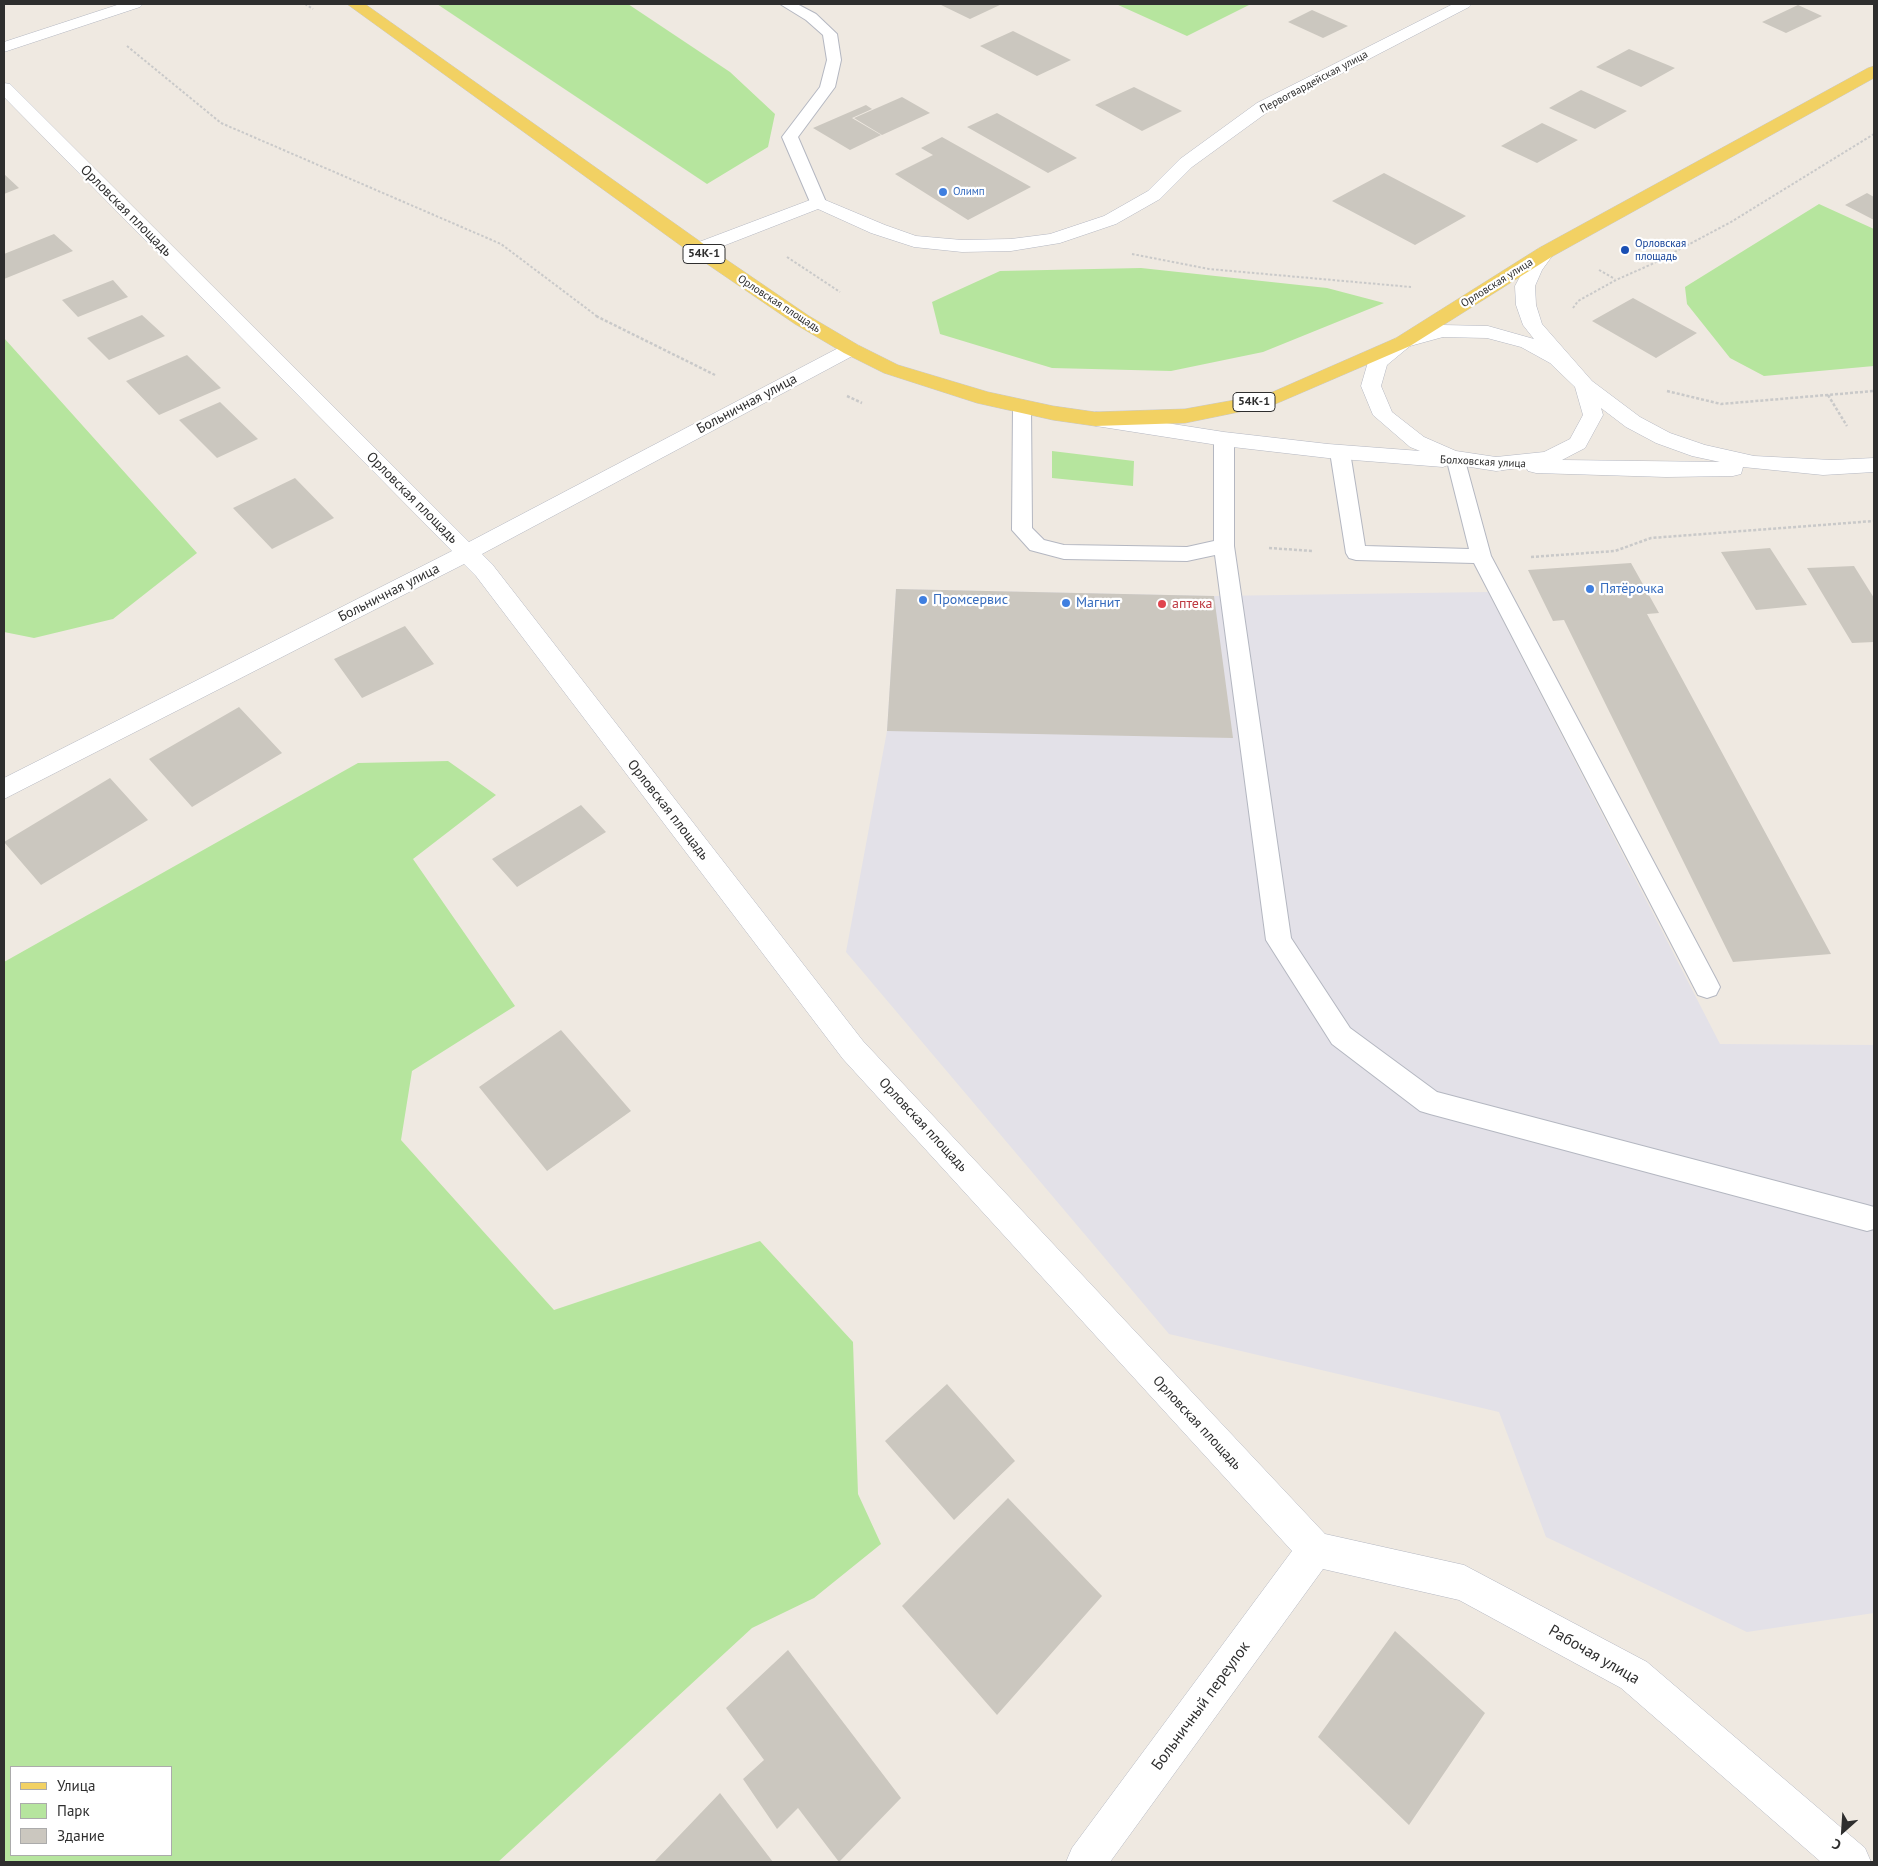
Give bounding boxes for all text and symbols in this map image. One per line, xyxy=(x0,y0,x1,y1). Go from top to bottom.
street label: Первогвардейская улица xyxy=(1258,48,1370,116)
street label: Орловская площадь xyxy=(77,162,175,260)
place label: Олимп xyxy=(953,185,985,199)
marker: Олимп xyxy=(937,186,949,198)
place label: Орловская площадь xyxy=(1635,237,1686,263)
road number: 54К-1 xyxy=(683,244,725,264)
marker: Орловская площадь xyxy=(1619,244,1631,256)
street label: Орловская улица xyxy=(1459,256,1535,310)
street label: Орловская площадь xyxy=(735,272,823,336)
street label: Больничная улица xyxy=(694,370,800,438)
road number: 54К-1 xyxy=(1233,392,1275,412)
street label: Орловская площадь xyxy=(363,449,461,547)
street label: Болховская улица xyxy=(1440,453,1526,471)
street label: Больничная улица xyxy=(336,560,442,626)
place label: Пятёрочка xyxy=(1600,581,1664,597)
marker: Пятёрочка xyxy=(1584,583,1596,595)
place label: Промсервис xyxy=(933,592,1008,608)
marker: Промсервис xyxy=(917,594,929,606)
place label: Магнит xyxy=(1076,595,1120,611)
place label: аптека xyxy=(1172,596,1213,612)
marker: Магнит xyxy=(1060,597,1072,609)
marker: аптека xyxy=(1156,598,1168,610)
street label: Орловская площадь xyxy=(624,757,712,863)
street label: Орловская площадь xyxy=(875,1074,971,1176)
street label: Орловская площадь xyxy=(1149,1372,1245,1474)
street label: Рабочая улица xyxy=(1545,1621,1643,1689)
street label: Больничный переулок xyxy=(1148,1638,1254,1774)
legend xyxy=(10,1766,172,1856)
text: Улица xyxy=(57,1776,95,1795)
text: Парк xyxy=(57,1801,90,1820)
north arrow xyxy=(1818,1806,1868,1856)
text: Здание xyxy=(57,1826,105,1845)
text: С xyxy=(1829,1835,1844,1854)

